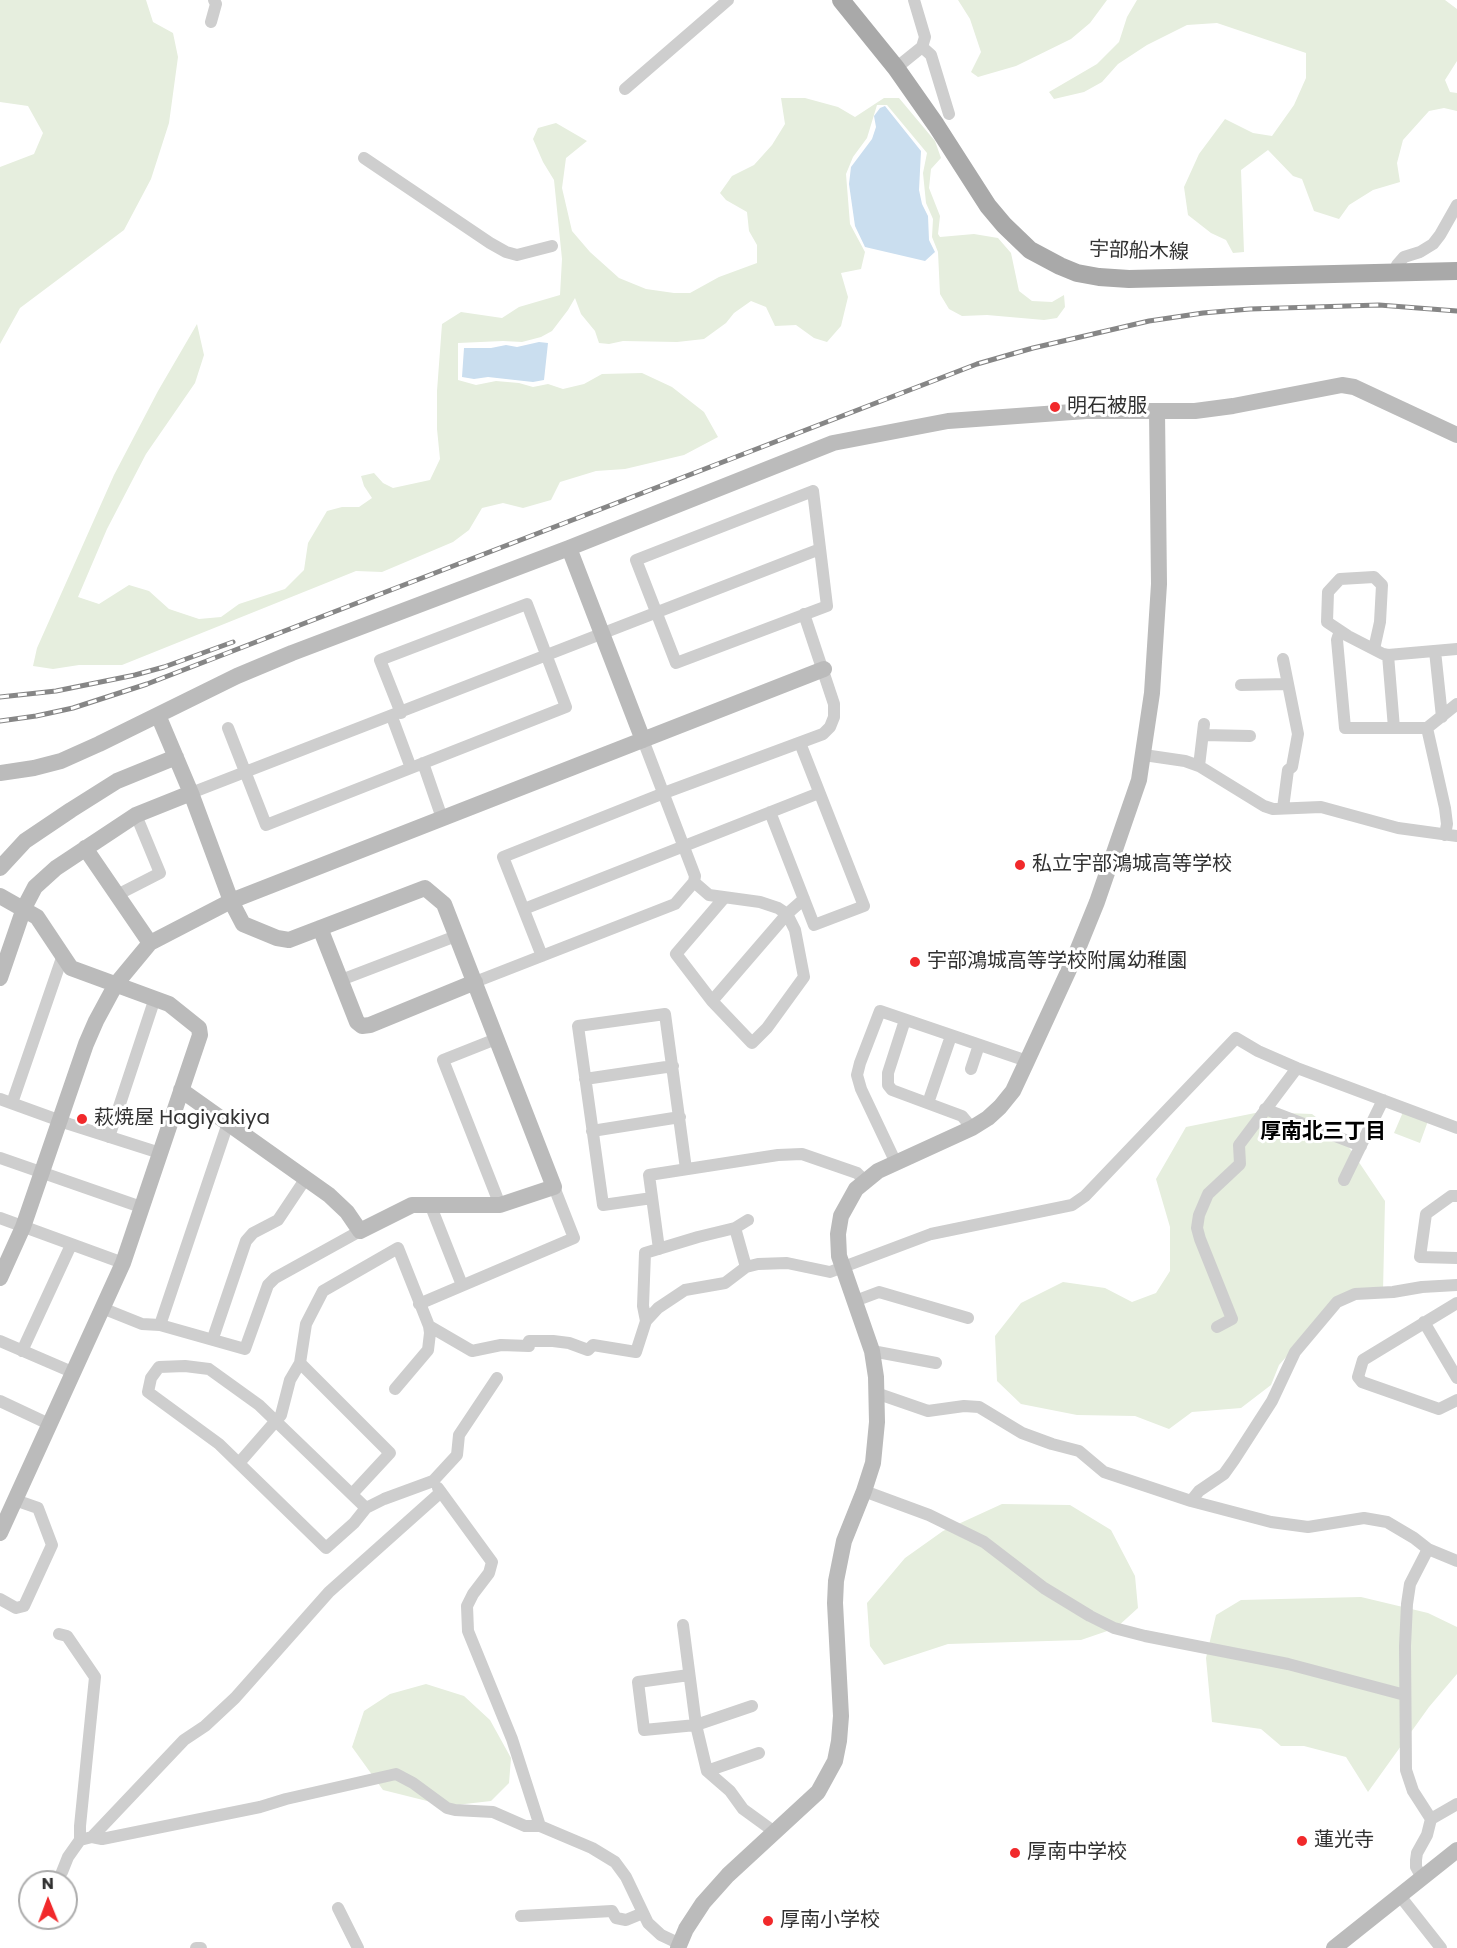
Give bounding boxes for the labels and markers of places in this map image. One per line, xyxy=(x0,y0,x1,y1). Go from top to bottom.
place label: 明石被服 xyxy=(1067,395,1147,419)
marker: 明石被服 xyxy=(1048,400,1062,414)
place label: 私立宇部鴻城高等学校 xyxy=(1032,853,1232,877)
marker: 私立宇部鴻城高等学校 xyxy=(1013,858,1027,872)
place label: 宇部鴻城高等学校附属幼稚園 xyxy=(927,950,1187,974)
marker: 宇部鴻城高等学校附属幼稚園 xyxy=(908,955,922,969)
place label: 萩焼屋 Hagiyakiya xyxy=(94,1107,270,1131)
marker: 萩焼屋 Hagiyakiya xyxy=(75,1112,89,1126)
place label: 蓮光寺 xyxy=(1314,1829,1374,1853)
marker: 蓮光寺 xyxy=(1295,1834,1309,1848)
place label: 厚南中学校 xyxy=(1027,1841,1127,1865)
marker: 厚南中学校 xyxy=(1008,1846,1022,1860)
place label: 厚南小学校 xyxy=(780,1909,880,1933)
marker: 厚南小学校 xyxy=(761,1914,775,1928)

